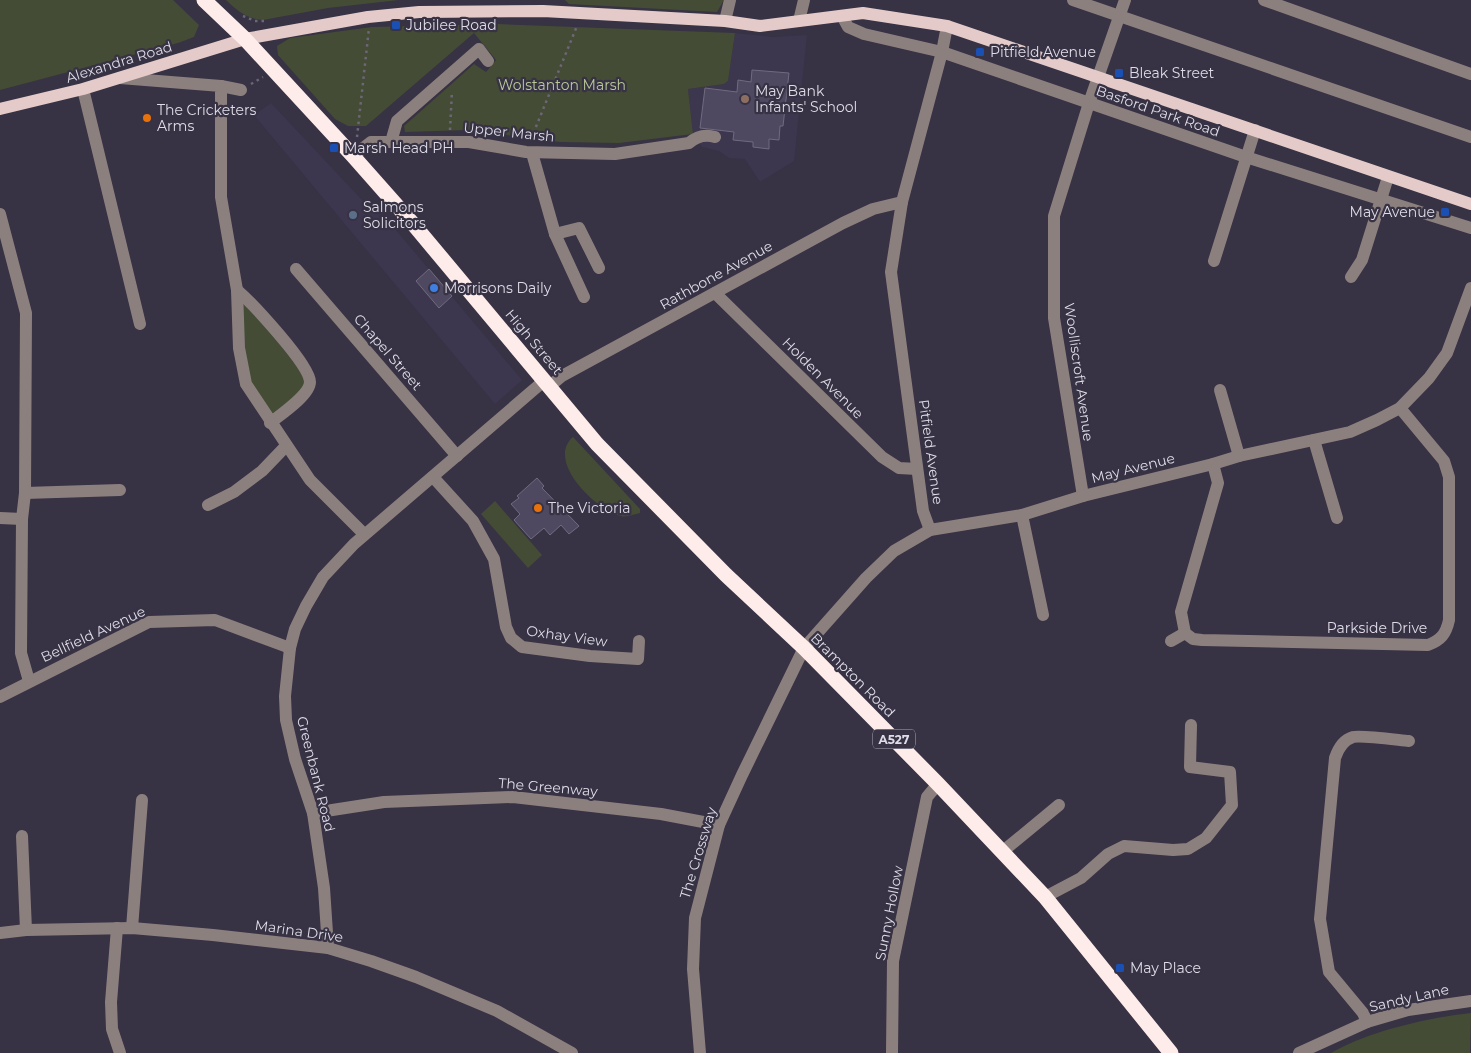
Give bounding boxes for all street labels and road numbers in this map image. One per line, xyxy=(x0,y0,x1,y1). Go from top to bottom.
street label: Alexandra Road xyxy=(64,37,174,87)
street label: Basford Park Road xyxy=(1094,81,1222,141)
street label: Upper Marsh xyxy=(463,118,555,146)
street label: Rathbone Avenue xyxy=(656,237,776,313)
street label: Woolliscroft Avenue xyxy=(1060,302,1098,442)
street label: High Street xyxy=(501,305,567,379)
street label: Chapel Street xyxy=(350,310,426,394)
street label: Holden Avenue xyxy=(779,334,867,422)
street label: Pitfield Avenue xyxy=(915,398,947,506)
street label: May Avenue xyxy=(1089,449,1177,487)
street label: Bellfield Avenue xyxy=(38,602,148,666)
street label: Parkside Drive xyxy=(1327,619,1427,637)
street label: Oxhay View xyxy=(525,621,609,651)
street label: Brampton Road xyxy=(807,629,899,721)
street label: Greenbank Road xyxy=(293,714,339,834)
road number: A527 xyxy=(873,730,915,749)
street label: The Greenway xyxy=(498,774,599,800)
street label: The Crossway xyxy=(676,805,721,901)
street label: Sunny Hollow xyxy=(871,863,907,962)
street label: Marina Drive xyxy=(254,916,344,946)
street label: Sandy Lane xyxy=(1367,980,1451,1016)

